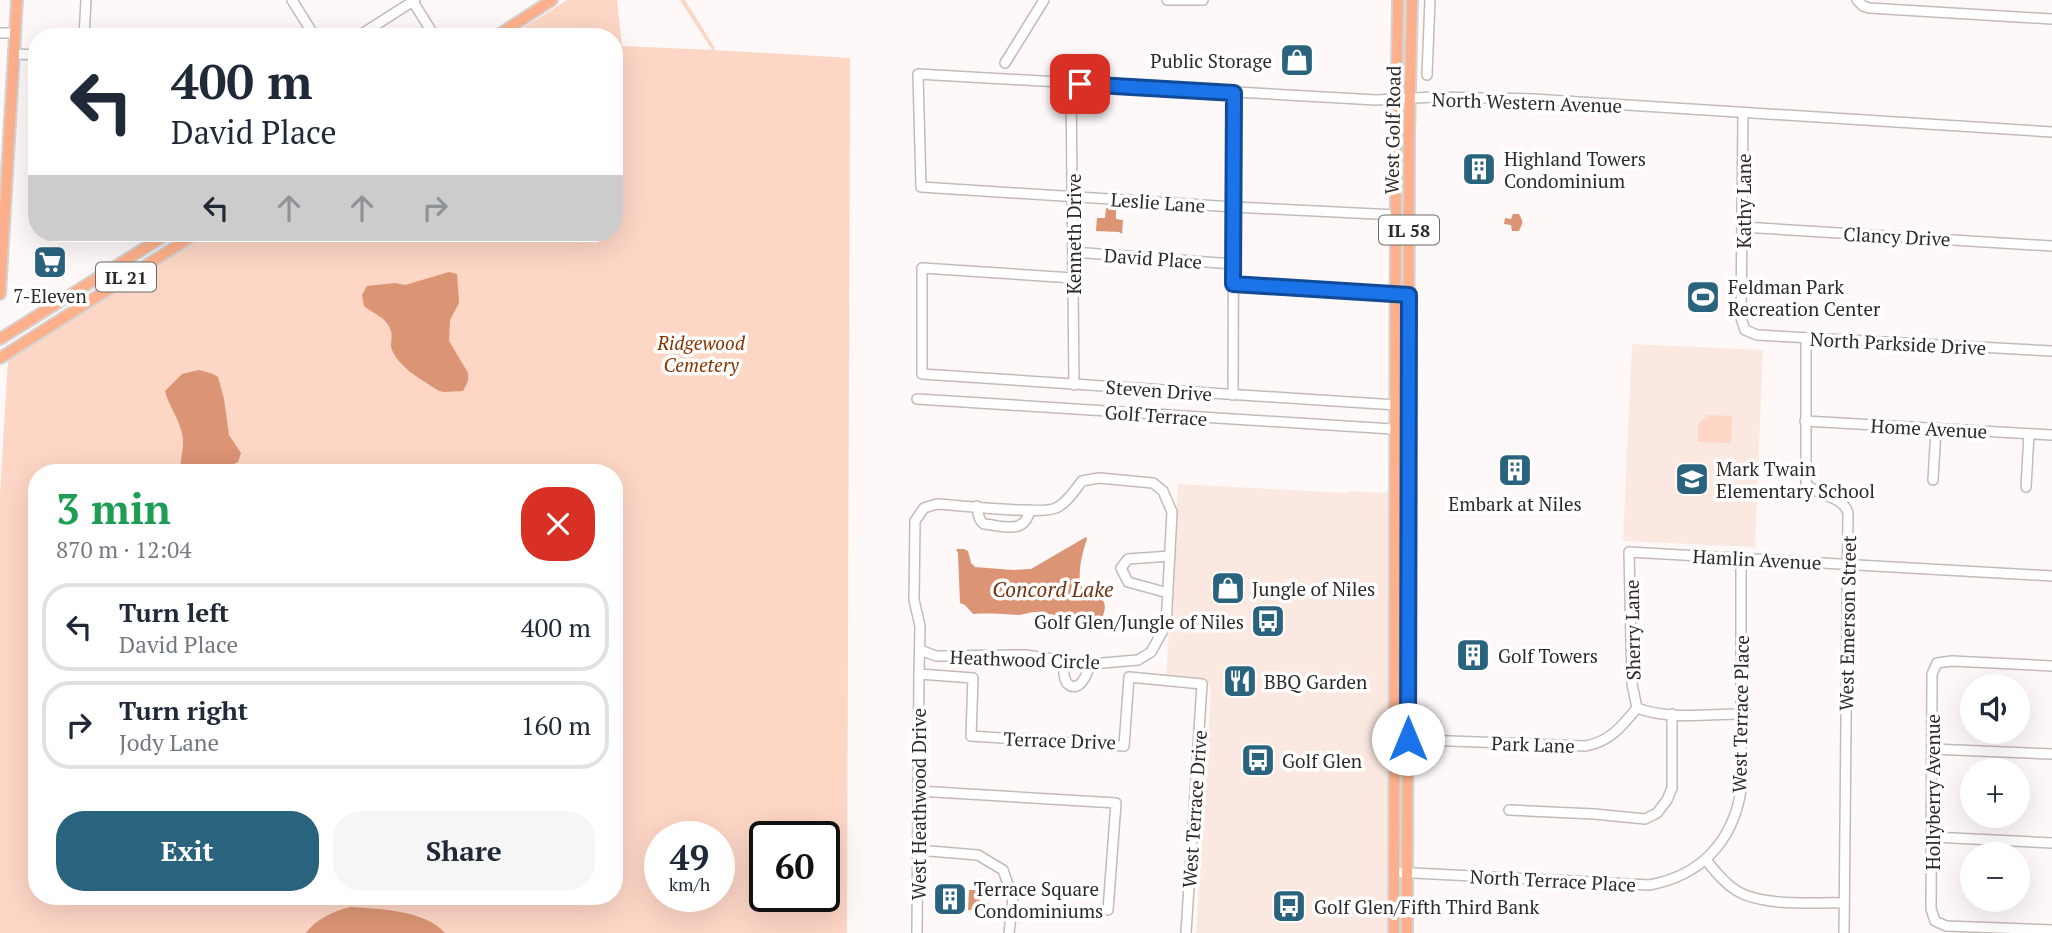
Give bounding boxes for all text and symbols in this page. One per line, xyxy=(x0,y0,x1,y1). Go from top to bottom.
shop icon: Public Storage xyxy=(1278,41,1316,79)
text: 400 m xyxy=(171,48,313,113)
place label: Public Storage xyxy=(1150,48,1272,73)
pin xyxy=(1050,54,1110,114)
icon: left xyxy=(56,56,147,147)
icon: arrive xyxy=(1061,65,1099,103)
street label: West Golf Road xyxy=(1378,65,1406,195)
street label: North Western Avenue xyxy=(1431,86,1623,118)
text: David Place xyxy=(171,111,337,153)
place label: Highland Towers Condominium xyxy=(1504,146,1646,193)
building icon: Highland Towers Condominium xyxy=(1460,150,1498,188)
street label: Kathy Lane xyxy=(1731,153,1756,249)
street label: Kenneth Drive xyxy=(1061,173,1086,295)
street label: Leslie Lane xyxy=(1110,186,1206,218)
icon: left xyxy=(197,189,235,227)
icon: ahead xyxy=(270,189,308,227)
icon: ahead xyxy=(343,189,381,227)
icon: right xyxy=(416,189,454,227)
road number: IL 58 xyxy=(1379,215,1439,244)
street label: Clancy Drive xyxy=(1843,221,1951,251)
street label: David Place xyxy=(1103,242,1203,274)
supermarket icon: 7-Eleven xyxy=(31,243,69,281)
road number: IL 21 xyxy=(96,262,156,292)
place label: Feldman Park Recreation Center xyxy=(1728,274,1881,321)
sports icon: Feldman Park Recreation Center xyxy=(1684,278,1722,316)
place label: 7-Eleven xyxy=(13,283,87,308)
street label: North Parkside Drive xyxy=(1809,326,1987,360)
park label: Ridgewood Cemetery xyxy=(656,330,746,377)
street label: Steven Drive xyxy=(1105,374,1213,406)
street label: Golf Terrace xyxy=(1104,399,1208,431)
street label: Home Avenue xyxy=(1870,412,1988,444)
building icon: Embark at Niles xyxy=(1496,451,1534,489)
place label: Mark Twain Elementary School xyxy=(1716,456,1875,503)
school or university icon: Mark Twain Elementary School xyxy=(1673,460,1711,498)
text: 3 min xyxy=(56,480,171,536)
button: close xyxy=(521,487,595,561)
place label: Embark at Niles xyxy=(1448,491,1582,516)
text: 870 m · 12:04 xyxy=(56,534,191,565)
street label: West Emerson Street xyxy=(1833,535,1861,711)
street label: Hamlin Avenue xyxy=(1692,543,1822,575)
shop icon: Jungle of Niles xyxy=(1209,569,1247,607)
water label: Concord Lake xyxy=(992,575,1114,603)
place label: Jungle of Niles xyxy=(1252,576,1375,601)
street label: Sherry Lane xyxy=(1619,579,1645,681)
text: Turn left xyxy=(119,595,229,629)
bus stop icon: Golf Glen/Jungle of Niles xyxy=(1249,602,1287,640)
icon: left xyxy=(60,608,98,646)
place label: Golf Glen/Jungle of Niles xyxy=(1034,609,1244,634)
text: 400 m xyxy=(521,610,591,644)
text: David Place xyxy=(119,629,238,660)
street label: West Terrace Place xyxy=(1726,635,1754,793)
building icon: Golf Towers xyxy=(1454,636,1492,674)
place label: Golf Towers xyxy=(1498,643,1598,668)
street label: Heathwood Circle xyxy=(949,644,1101,674)
restaurant icon: BBQ Garden xyxy=(1221,662,1259,700)
place label: BBQ Garden xyxy=(1264,669,1367,694)
map controls xyxy=(1960,674,2030,912)
button: sound xyxy=(1960,674,2030,744)
text: Turn right xyxy=(119,693,248,727)
position arrow xyxy=(1371,702,1445,776)
icon: right xyxy=(60,706,98,744)
text: 160 m xyxy=(521,708,591,742)
street label: West Heathwood Drive xyxy=(906,708,931,900)
street label: Hollyberry Avenue xyxy=(1920,714,1945,870)
street label: Terrace Drive xyxy=(1003,726,1117,754)
text: Jody Lane xyxy=(119,727,219,758)
street label: West Terrace Drive xyxy=(1176,729,1212,889)
street label: Park Lane xyxy=(1491,730,1575,758)
bus stop icon: Golf Glen xyxy=(1239,741,1277,779)
place label: Golf Glen xyxy=(1282,748,1362,773)
button: + xyxy=(1960,758,2030,828)
button: Exit xyxy=(56,811,319,891)
button: Share xyxy=(333,811,595,891)
speed limit sign: 60 xyxy=(749,821,840,912)
text: 49 xyxy=(670,834,709,880)
button: − xyxy=(1960,842,2030,912)
street label: North Terrace Place xyxy=(1469,863,1637,897)
text: km/h xyxy=(669,872,710,896)
place label: Terrace Square Condominiums xyxy=(974,876,1103,923)
building icon: Terrace Square Condominiums xyxy=(931,880,969,918)
bus stop icon: Golf Glen/Fifth Third Bank xyxy=(1270,887,1308,925)
place label: Golf Glen/Fifth Third Bank xyxy=(1314,894,1539,919)

